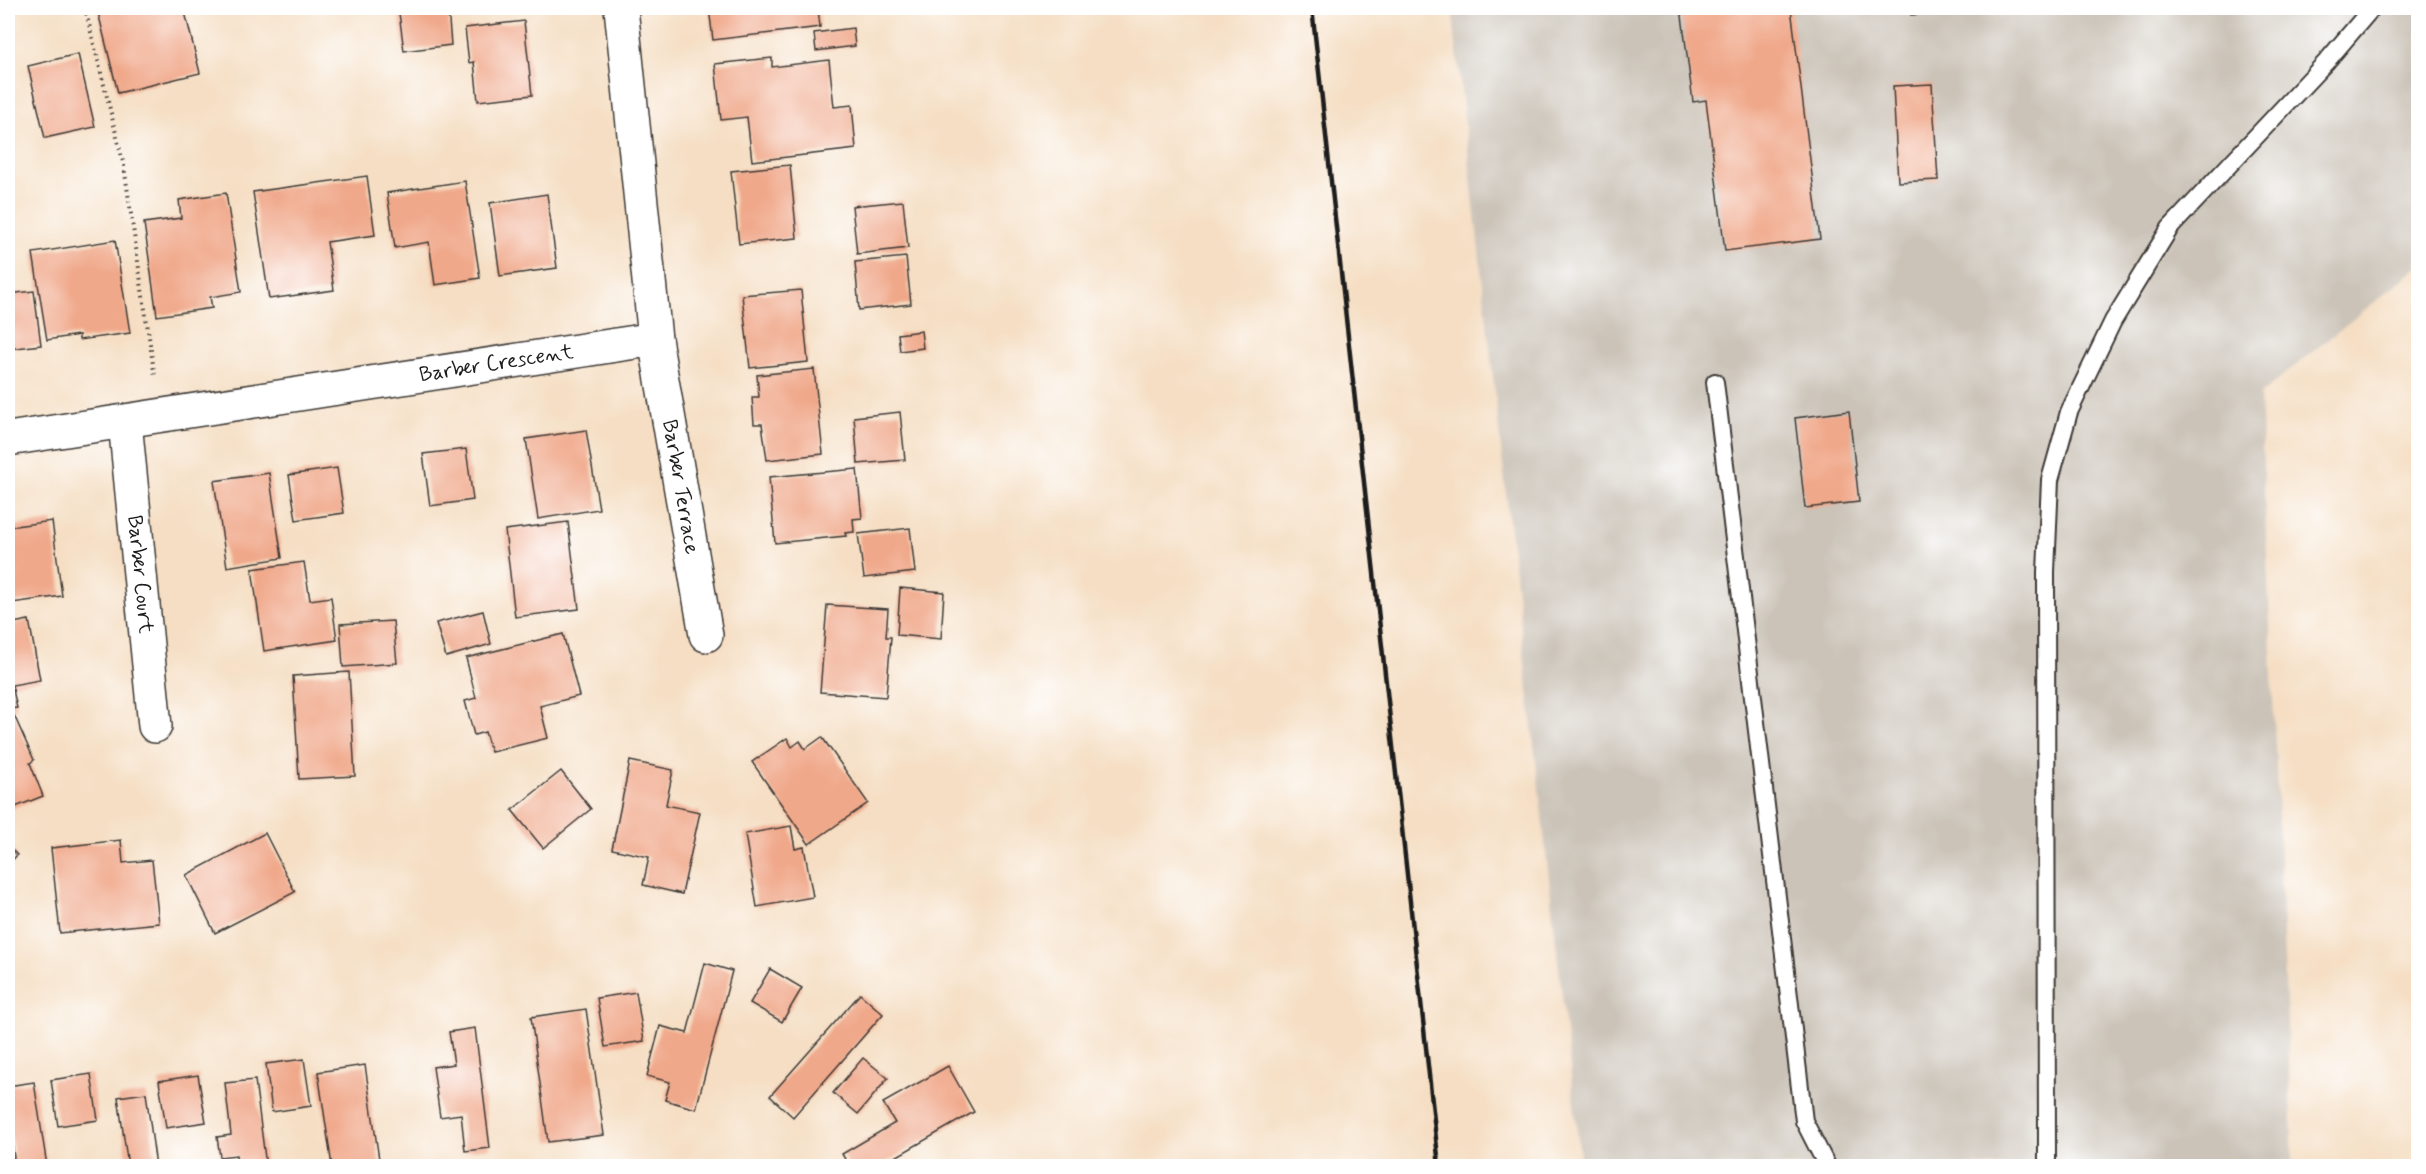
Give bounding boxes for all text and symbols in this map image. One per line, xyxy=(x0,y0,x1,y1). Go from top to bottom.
street label: Barber Crescent xyxy=(417,338,576,389)
street label: Barber Terrace xyxy=(655,417,706,556)
street label: Barber Court xyxy=(120,514,160,635)

